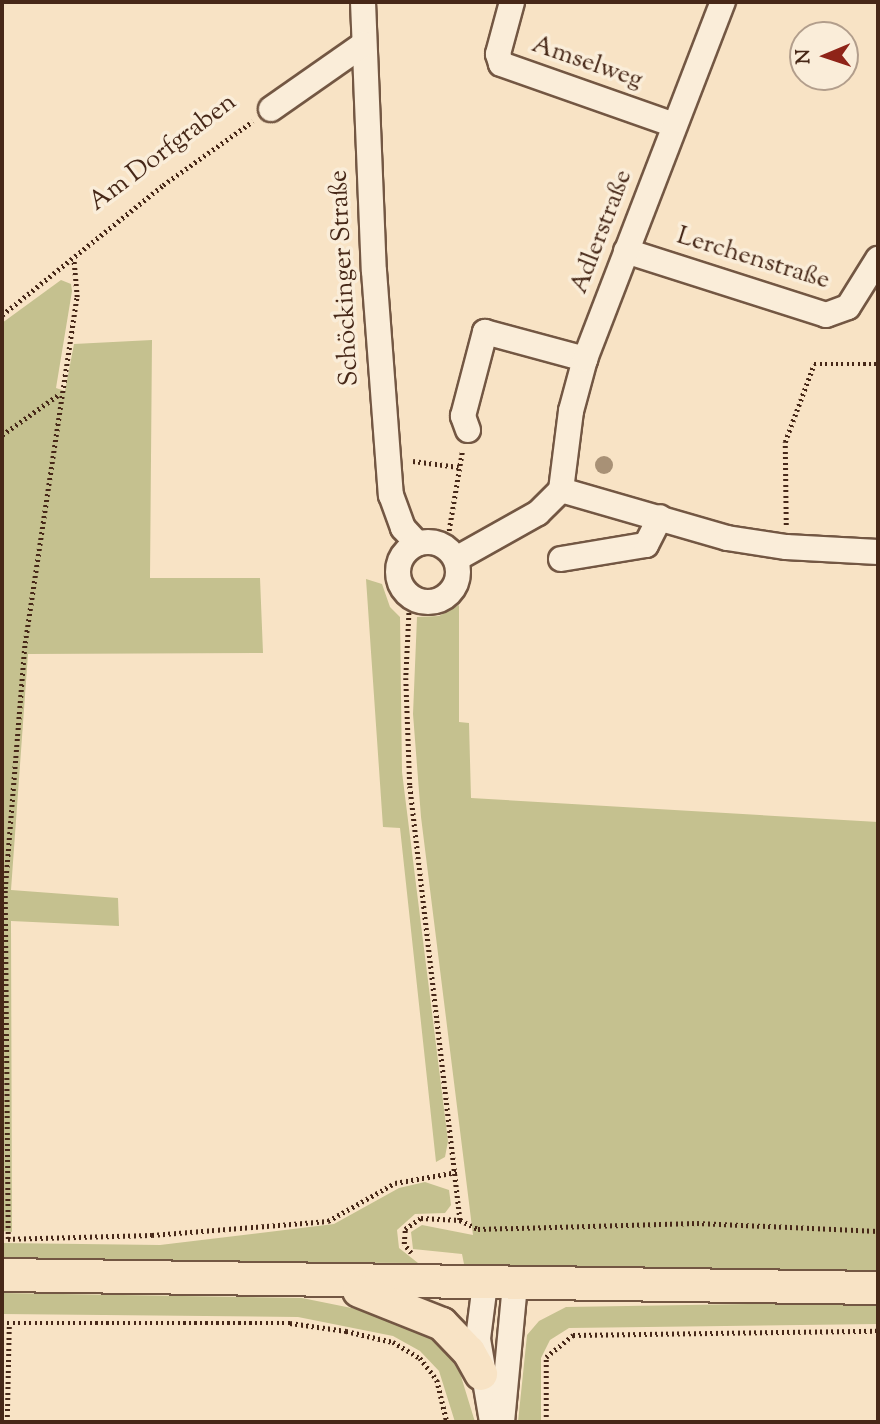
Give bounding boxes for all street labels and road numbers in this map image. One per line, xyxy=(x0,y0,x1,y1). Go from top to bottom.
street label: Amselweg xyxy=(527,29,647,97)
street label: Am Dorfgraben xyxy=(83,87,243,219)
street label: Adlerstraße xyxy=(564,166,640,298)
street label: Schöckinger Straße xyxy=(324,169,366,387)
street label: Lerchenstraße xyxy=(673,221,833,297)

